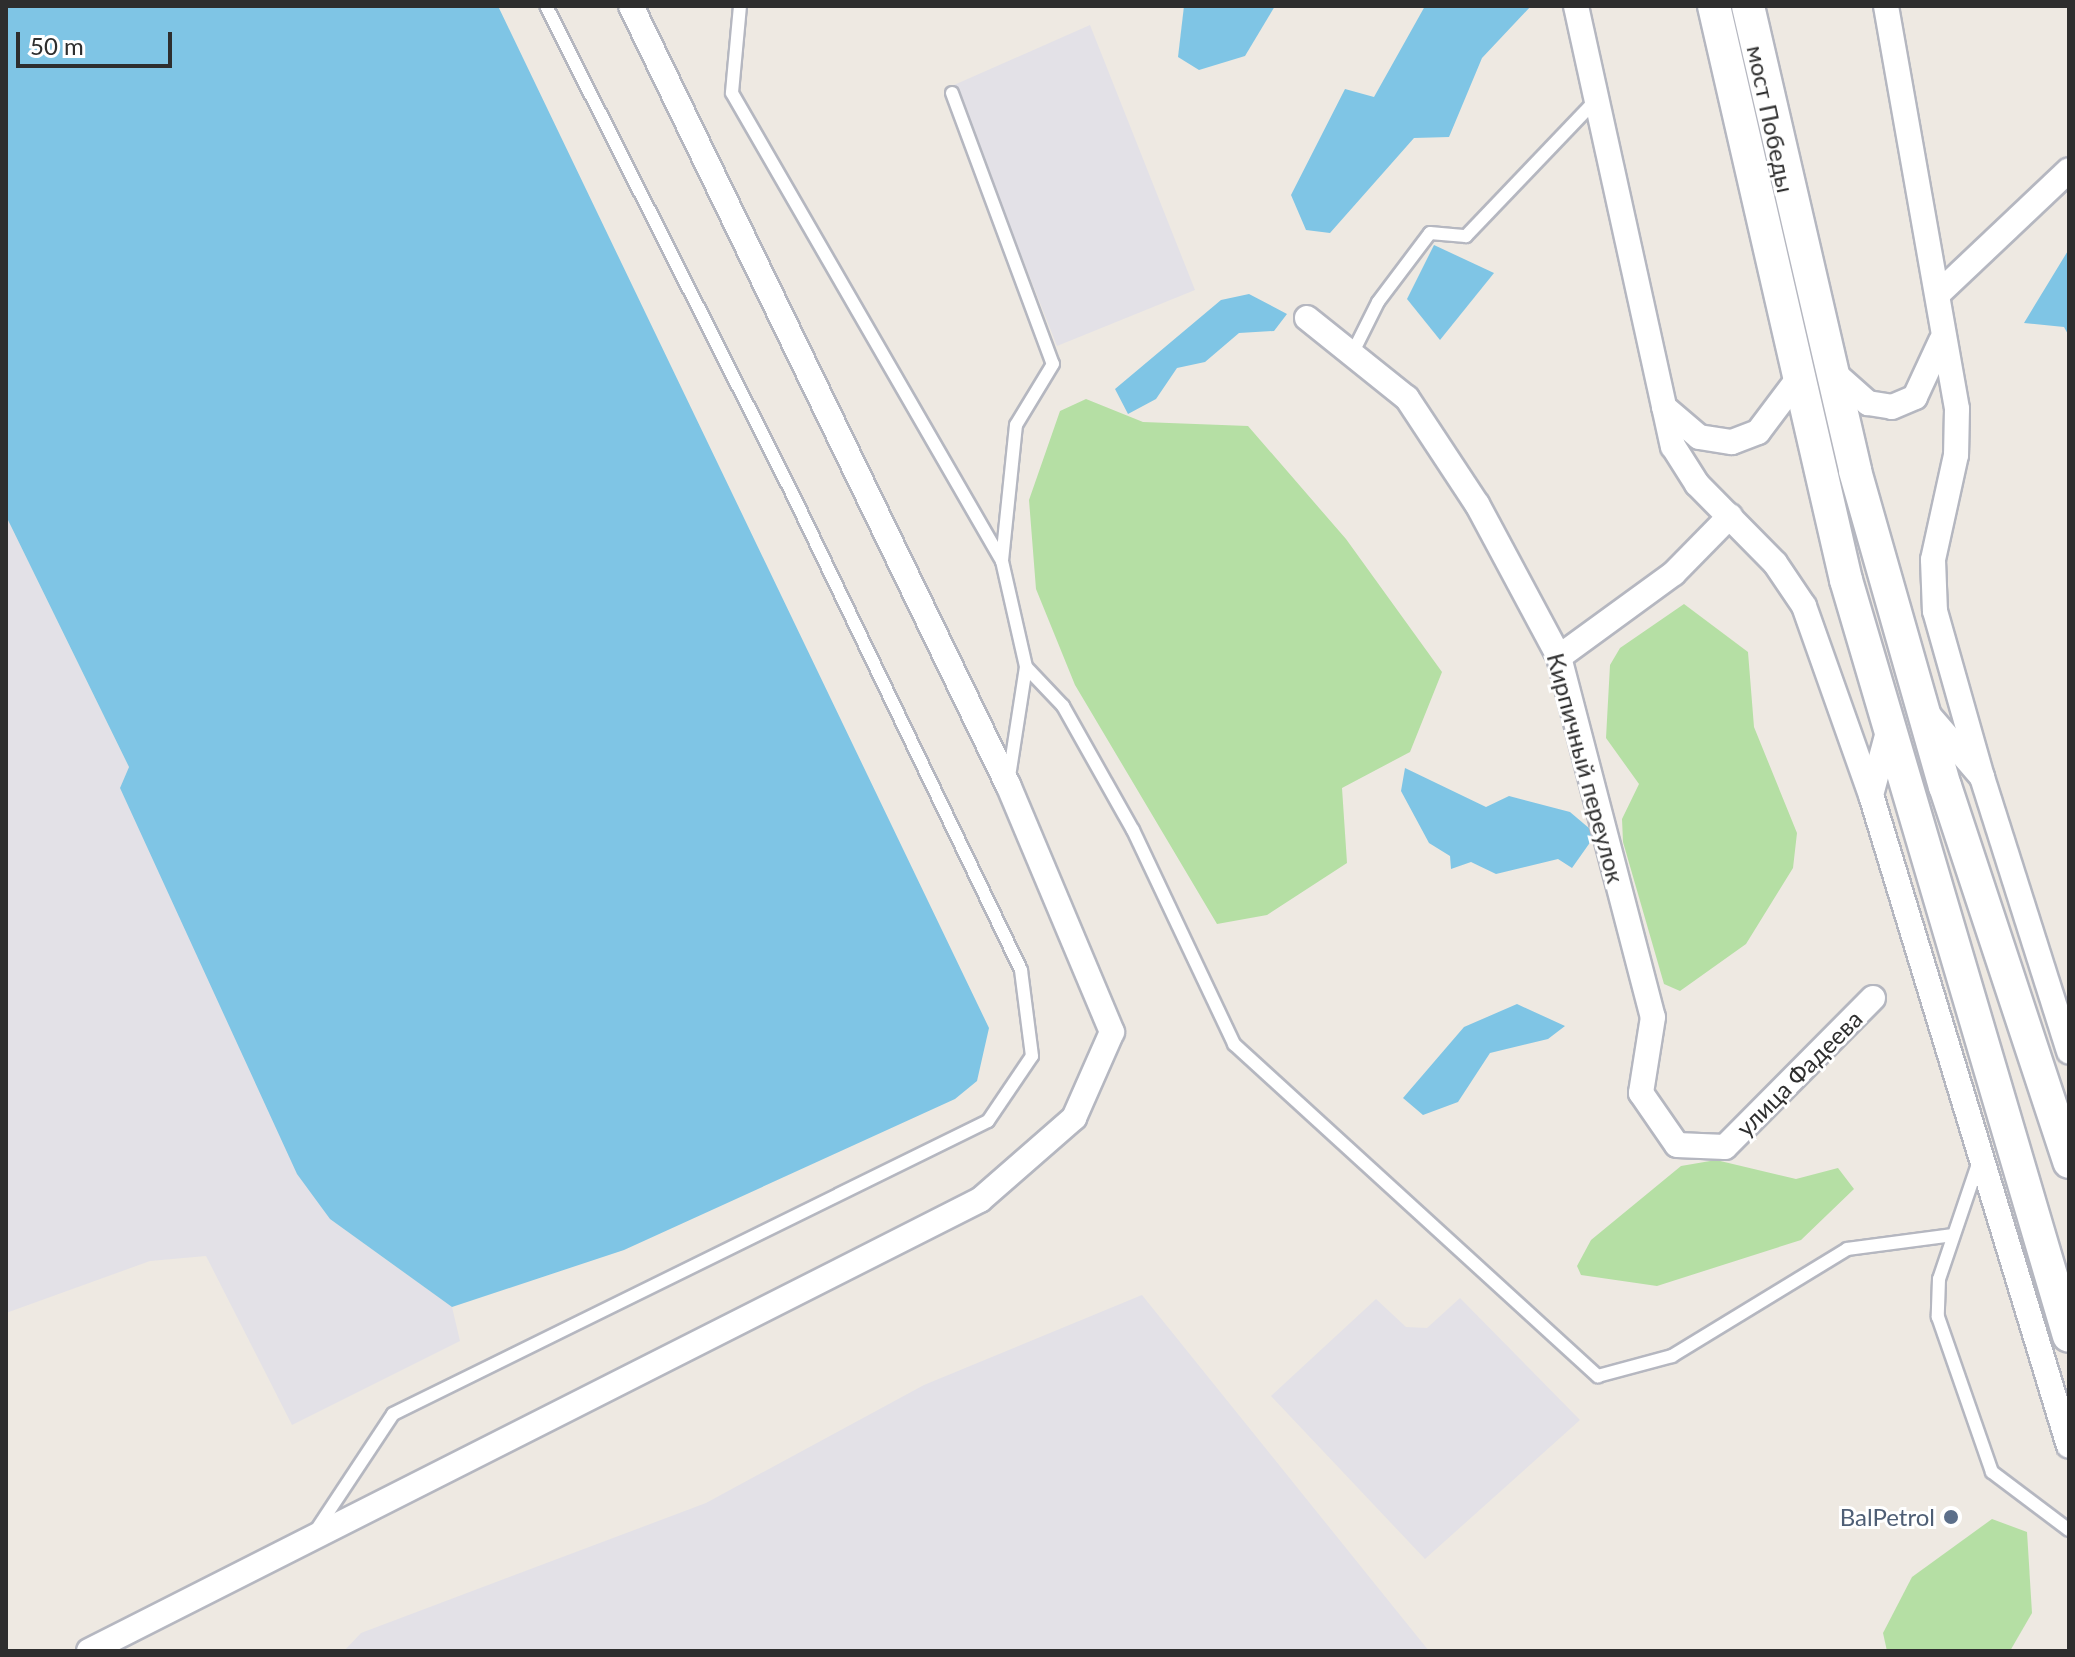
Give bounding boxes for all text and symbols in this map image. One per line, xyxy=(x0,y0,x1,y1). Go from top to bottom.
scale bar xyxy=(20,16,176,66)
text: 50 m xyxy=(30,31,84,60)
street label: мост Победы xyxy=(1741,43,1801,195)
street label: Кирпичный переулок xyxy=(1541,650,1631,886)
street label: улица Фадеева xyxy=(1730,1004,1868,1142)
place label: BalPetrol xyxy=(1840,1503,1935,1531)
marker: BalPetrol xyxy=(1942,1508,1960,1526)

